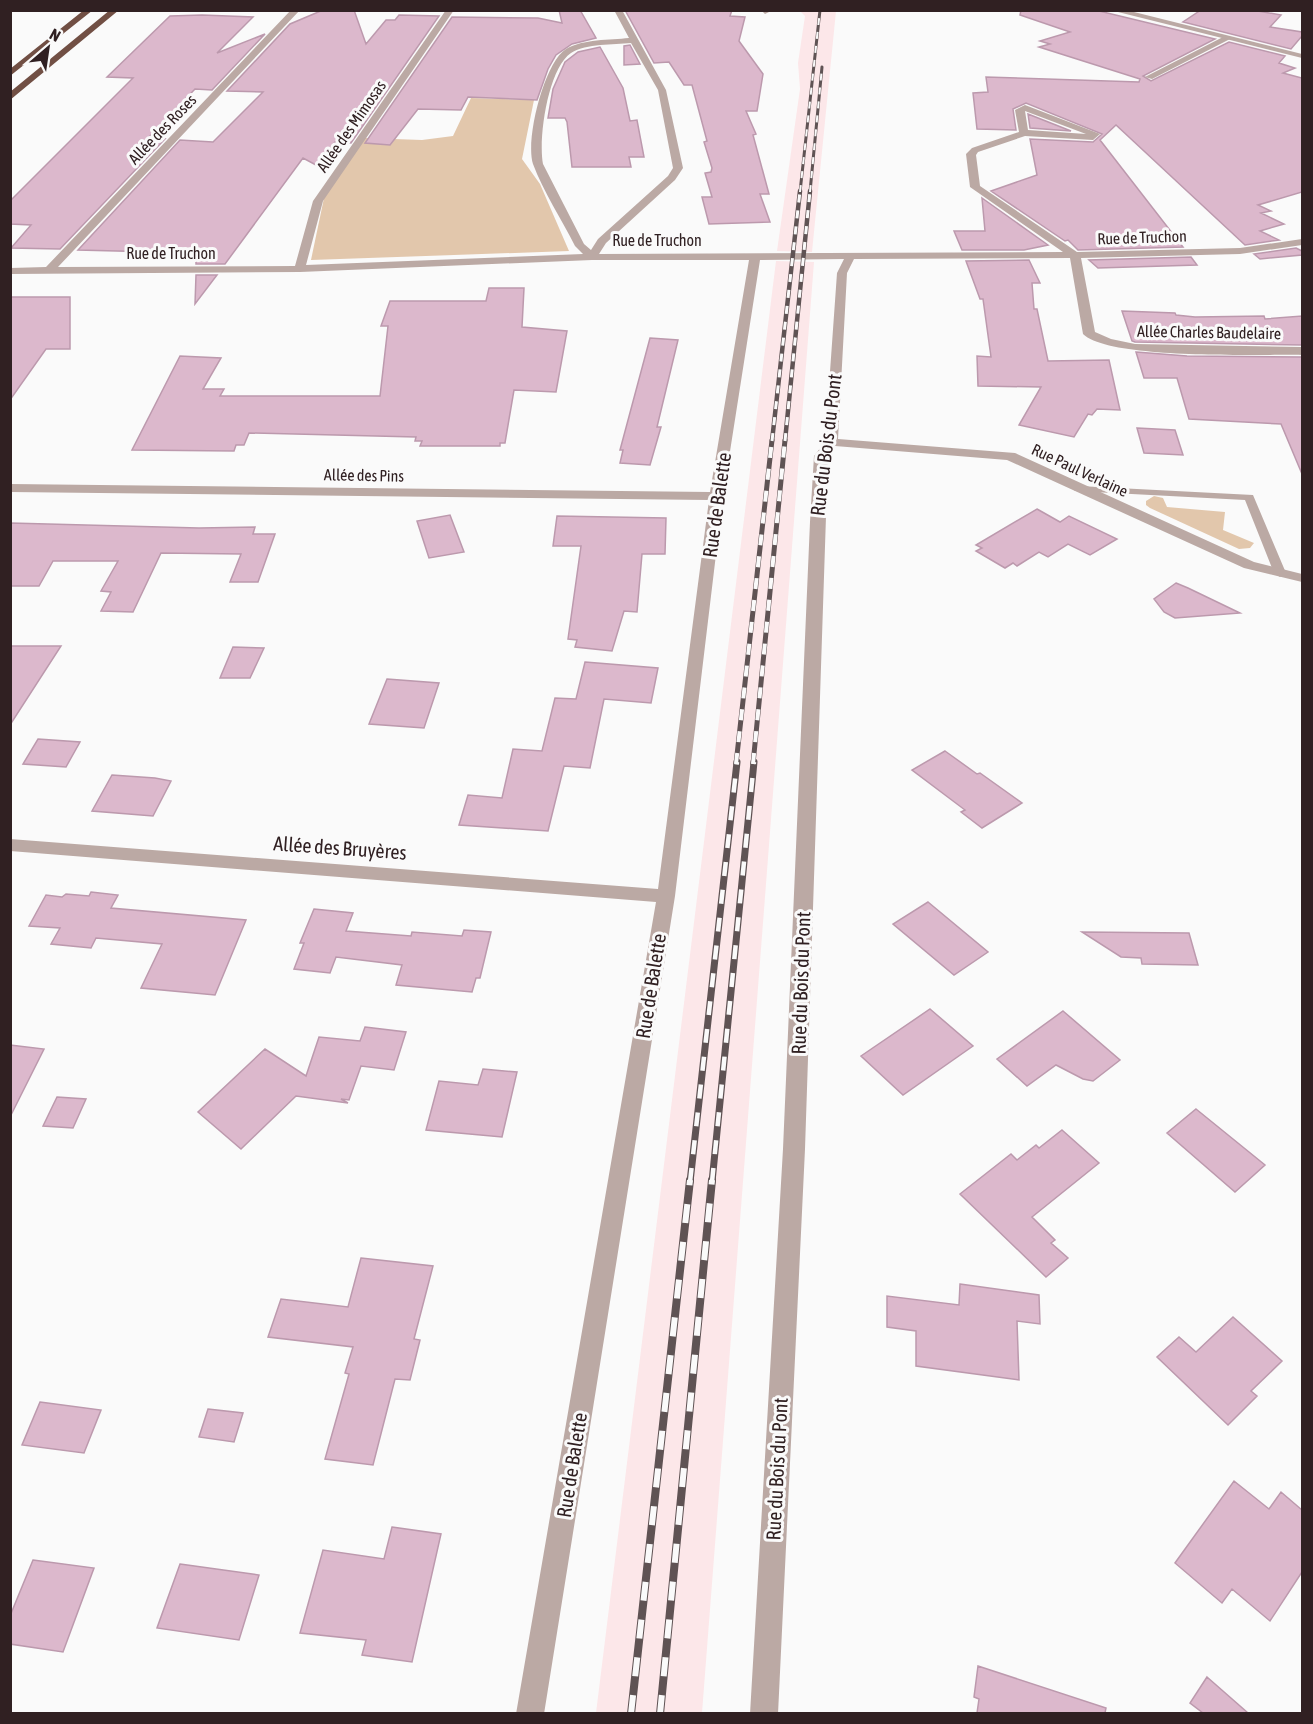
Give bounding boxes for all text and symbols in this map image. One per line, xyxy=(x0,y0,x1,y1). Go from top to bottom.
north arrow xyxy=(18,18,78,78)
text: N xyxy=(47,25,64,45)
street label: Allée des Mimosas xyxy=(313,76,389,175)
street label: Allée des Roses xyxy=(124,90,200,167)
street label: Rue de Truchon xyxy=(1097,226,1187,248)
street label: Rue de Truchon xyxy=(612,231,702,249)
street label: Rue de Truchon xyxy=(126,244,216,262)
street label: Allée Charles Baudelaire xyxy=(1137,322,1281,342)
street label: Rue du Bois du Pont xyxy=(805,372,846,517)
street label: Rue Paul Verlaine xyxy=(1029,440,1131,500)
street label: Rue de Balette xyxy=(698,451,735,559)
street label: Allée des Pins xyxy=(324,465,405,485)
street label: Allée des Bruyères xyxy=(273,831,407,864)
street label: Rue du Bois du Pont xyxy=(787,911,814,1055)
street label: Rue de Balette xyxy=(631,932,670,1040)
street label: Rue du Bois du Pont xyxy=(761,1397,792,1541)
street label: Rue de Balette xyxy=(552,1411,591,1519)

